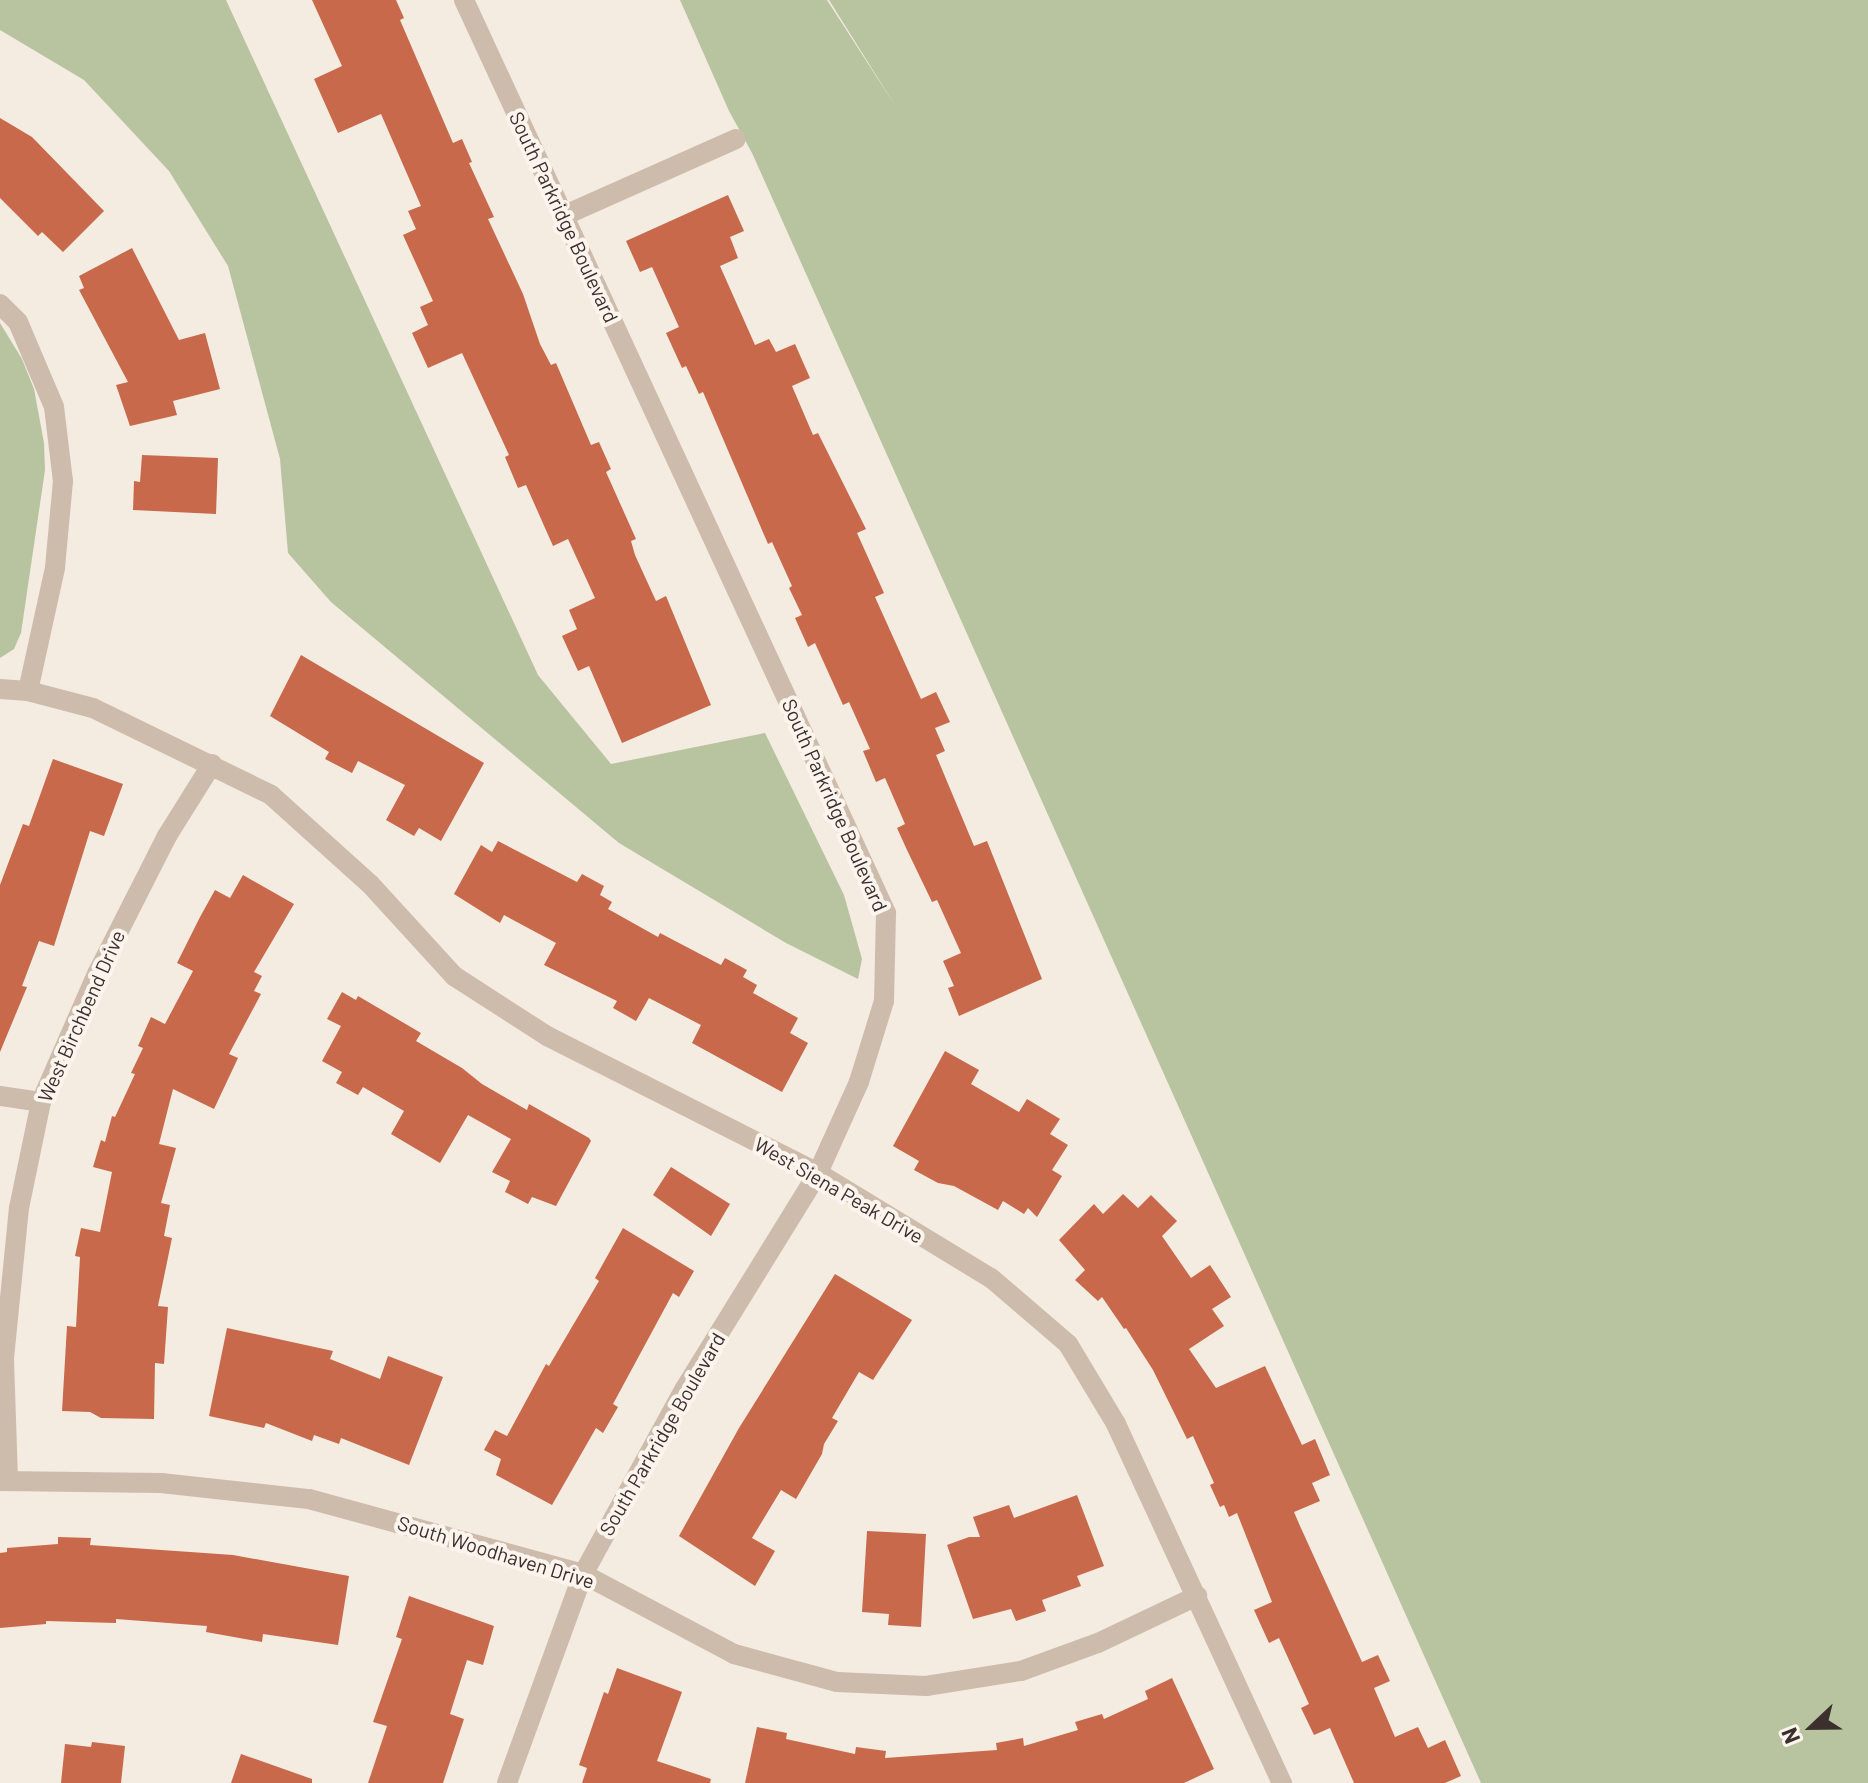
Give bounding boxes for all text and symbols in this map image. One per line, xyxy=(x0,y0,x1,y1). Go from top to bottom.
street label: South Parkridge Boulevard xyxy=(505,108,623,326)
street label: South Parkridge Boulevard xyxy=(777,695,893,915)
street label: West Birchbend Drive xyxy=(32,926,130,1106)
street label: West Siena Peak Drive xyxy=(750,1132,928,1248)
street label: South Parkridge Boulevard xyxy=(594,1328,730,1540)
street label: South Woodhaven Drive xyxy=(395,1511,597,1593)
north arrow xyxy=(1772,1687,1852,1767)
text: N xyxy=(1775,1724,1805,1748)

